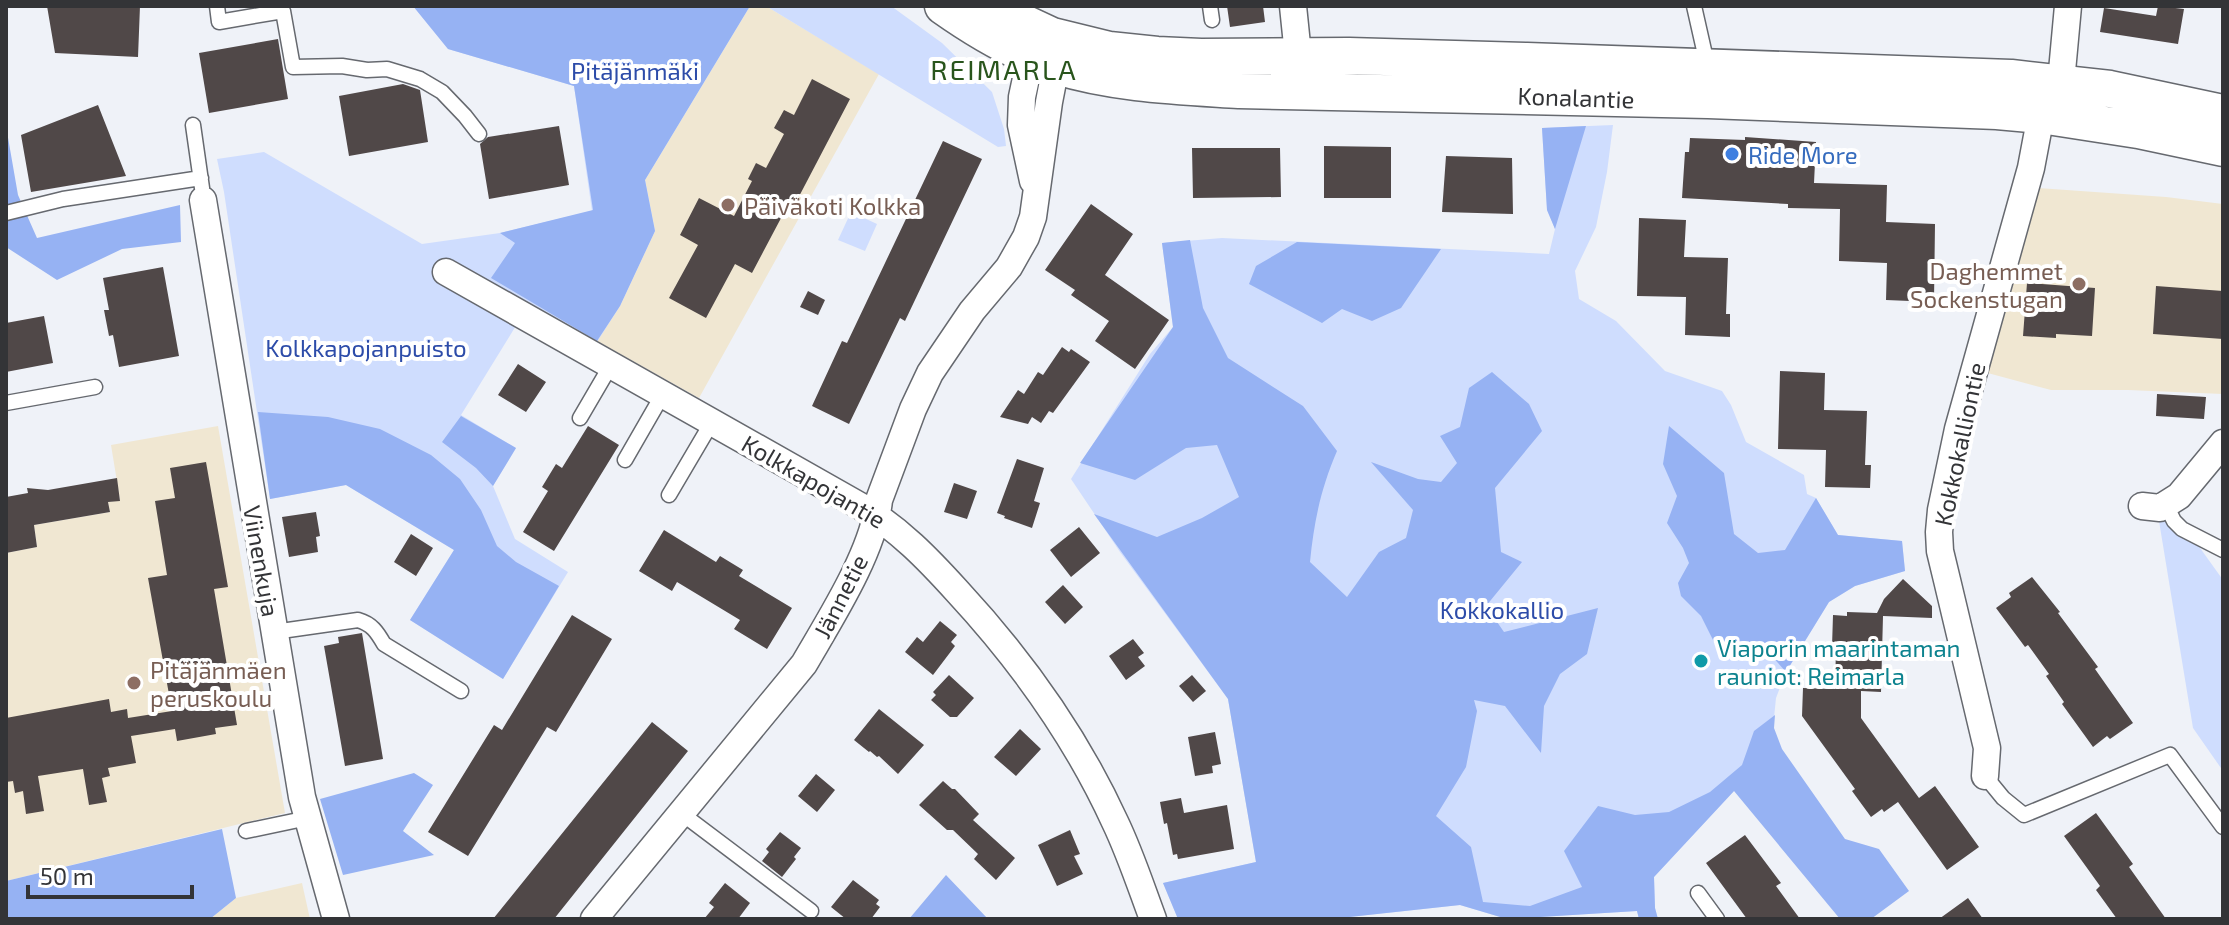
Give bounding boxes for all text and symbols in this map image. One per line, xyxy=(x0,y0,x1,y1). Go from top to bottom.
district label: REIMARLA xyxy=(930,52,1078,86)
park label: Pitäjänmäki xyxy=(571,56,699,85)
street label: Konalantie xyxy=(1517,80,1635,114)
place label: Ride More xyxy=(1748,140,1858,169)
marker: Ride More xyxy=(1723,145,1741,163)
place label: Päiväkoti Kolkka xyxy=(744,191,921,220)
marker: Päiväkoti Kolkka xyxy=(719,196,737,214)
place label: Daghemmet Sockenstugan xyxy=(1910,256,2063,313)
marker: Daghemmet Sockenstugan xyxy=(2070,275,2088,293)
park label: Kolkkapojanpuisto xyxy=(265,333,467,362)
street label: Kokkokalliontie xyxy=(1928,360,1990,528)
street label: Kolkkapojantie xyxy=(737,428,891,534)
street label: Viinenkuja xyxy=(238,503,286,619)
street label: Jännetie xyxy=(807,549,873,643)
park label: Kokkokallio xyxy=(1440,595,1564,624)
place label: Viaporin maarintaman rauniot: Reimarla xyxy=(1717,633,1961,690)
marker: Viaporin maarintaman rauniot: Reimarla xyxy=(1692,652,1710,670)
place label: Pitäjänmäen peruskoulu xyxy=(150,655,287,712)
marker: Pitäjänmäen peruskoulu xyxy=(125,674,143,692)
scale bar xyxy=(28,849,192,899)
text: 50 m xyxy=(40,861,94,890)

